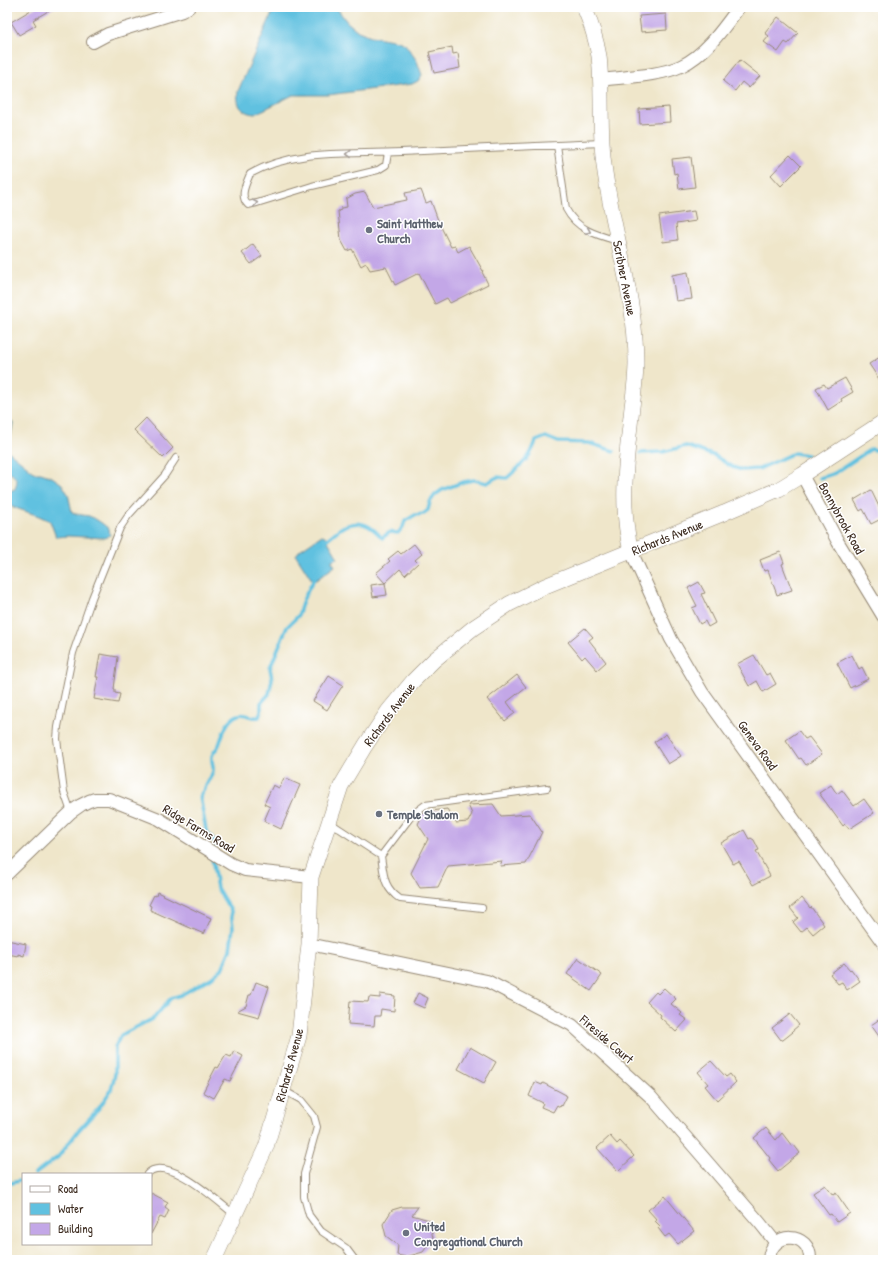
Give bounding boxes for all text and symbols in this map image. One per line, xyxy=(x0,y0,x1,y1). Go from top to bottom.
one-way arrow xyxy=(346,150,352,158)
one-way arrow xyxy=(252,200,258,208)
place label: Saint Matthew Church xyxy=(377,214,443,247)
marker: Saint Matthew Church xyxy=(364,225,374,235)
one-way arrow xyxy=(584,226,592,234)
street label: Scribner Avenue xyxy=(609,239,641,317)
street label: Bonnybrook Road xyxy=(815,479,869,557)
street label: Richards Avenue xyxy=(629,515,705,559)
street label: Richards Avenue xyxy=(359,678,419,750)
street label: Geneva Road xyxy=(734,717,782,773)
street label: Ridge Farms Road xyxy=(160,799,238,857)
place label: Temple Shalom xyxy=(386,805,459,824)
marker: Temple Shalom xyxy=(374,809,384,819)
street label: Fireside Court xyxy=(575,1010,638,1068)
street label: Richards Avenue xyxy=(271,1026,307,1104)
legend xyxy=(22,1173,152,1245)
text: Road xyxy=(58,1180,78,1197)
text: Water xyxy=(58,1200,84,1217)
place label: United Congregational Church xyxy=(414,1217,523,1251)
text: Building xyxy=(58,1220,93,1237)
marker: United Congregational Church xyxy=(401,1228,411,1238)

